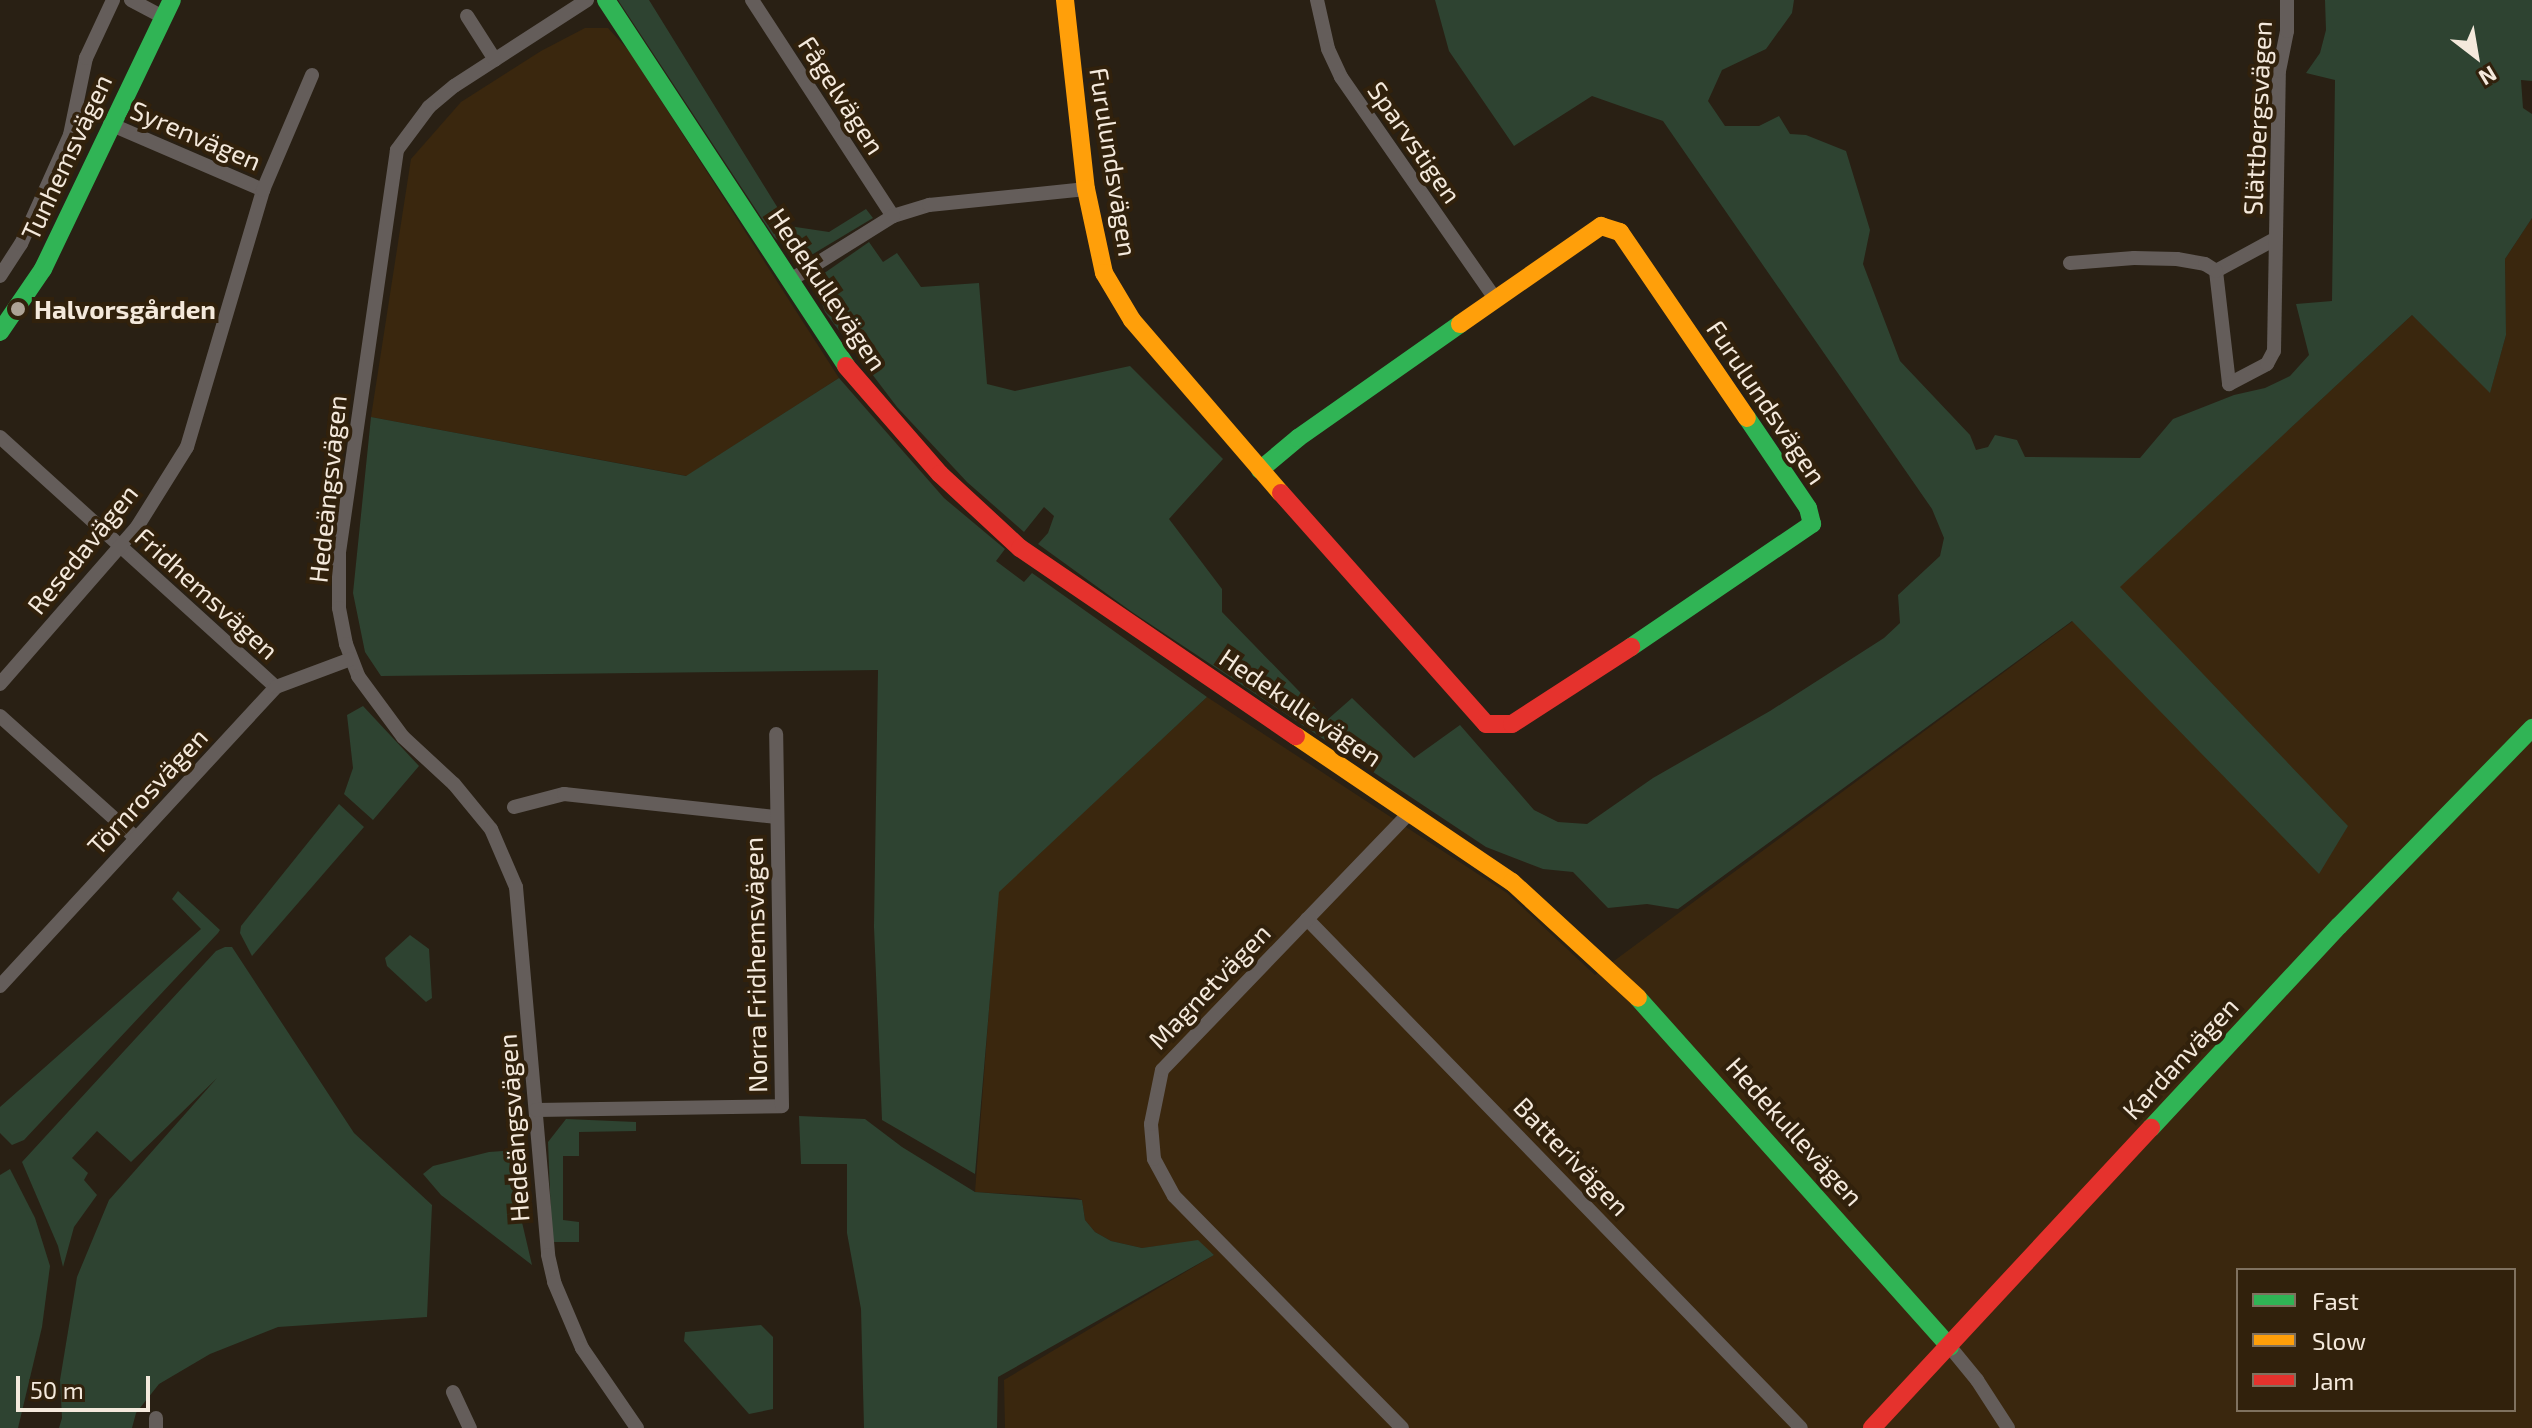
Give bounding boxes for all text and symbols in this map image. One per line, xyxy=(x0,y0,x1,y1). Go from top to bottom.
north arrow xyxy=(2436,16,2516,96)
street label: Slättbergsvägen xyxy=(2236,20,2278,216)
street label: Fågelvägen xyxy=(792,30,892,160)
text: N xyxy=(2475,61,2502,92)
street label: Furulundsvägen xyxy=(1084,65,1144,259)
street label: Tunhemsvägen xyxy=(14,69,118,245)
street label: Sparvstigen xyxy=(1362,75,1468,209)
street label: Syrenvägen xyxy=(126,94,266,176)
street label: Hedekullevägen xyxy=(762,202,894,376)
place label: Halvorsgården xyxy=(34,293,216,325)
marker: Halvorsgården xyxy=(9,300,27,318)
street label: Furulundsvägen xyxy=(1701,314,1833,490)
street label: Hedeängsvägen xyxy=(302,394,352,584)
street label: Resedavägen xyxy=(20,478,144,620)
street label: Fridhemsvägen xyxy=(129,521,285,665)
street label: Hedekullevägen xyxy=(1214,641,1388,773)
street label: Törnrosvägen xyxy=(80,721,214,861)
street label: Norra Fridhemsvägen xyxy=(737,837,773,1093)
street label: Magnetvägen xyxy=(1142,917,1276,1055)
street label: Kardanvägen xyxy=(2116,991,2244,1125)
street label: Hedeängsvägen xyxy=(491,1033,535,1223)
street label: Hedekullevägen xyxy=(1720,1050,1870,1212)
street label: Batterivägen xyxy=(1508,1090,1636,1222)
legend xyxy=(2236,1268,2516,1412)
text: Fast xyxy=(2312,1286,2359,1315)
text: Slow xyxy=(2312,1326,2366,1355)
scale bar xyxy=(20,1360,154,1410)
text: Jam xyxy=(2312,1366,2354,1395)
text: 50 m xyxy=(30,1375,84,1404)

